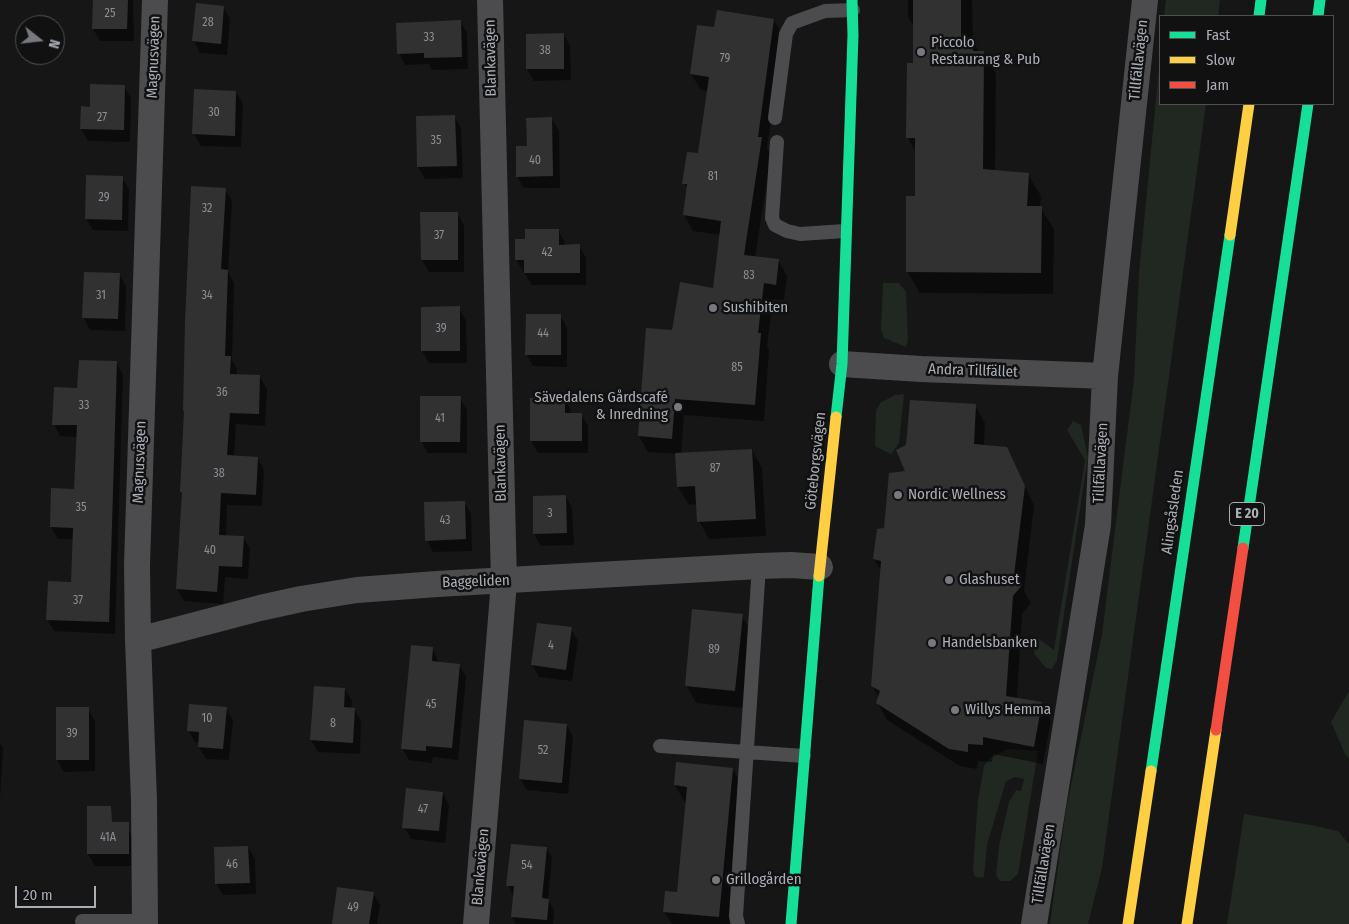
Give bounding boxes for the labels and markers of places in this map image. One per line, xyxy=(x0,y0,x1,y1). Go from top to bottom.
place label: Piccolo Restaurang & Pub xyxy=(931,34,1040,69)
marker: Piccolo Restaurang & Pub xyxy=(915,46,927,58)
place label: Sushibiten xyxy=(723,299,788,317)
marker: Sushibiten xyxy=(707,302,719,314)
place label: Sävedalens Gårdscafé & Inredning xyxy=(534,389,668,424)
marker: Sävedalens Gårdscafé & Inredning xyxy=(672,401,684,413)
place label: Nordic Wellness xyxy=(908,486,1006,504)
marker: Nordic Wellness xyxy=(892,489,904,501)
place label: Glashuset xyxy=(959,571,1020,589)
marker: Glashuset xyxy=(943,574,955,586)
place label: Handelsbanken xyxy=(942,634,1037,652)
marker: Handelsbanken xyxy=(926,637,938,649)
place label: Willys Hemma xyxy=(965,701,1051,719)
marker: Willys Hemma xyxy=(949,704,961,716)
place label: Grillogården xyxy=(726,871,802,889)
marker: Grillogården xyxy=(710,874,722,886)

